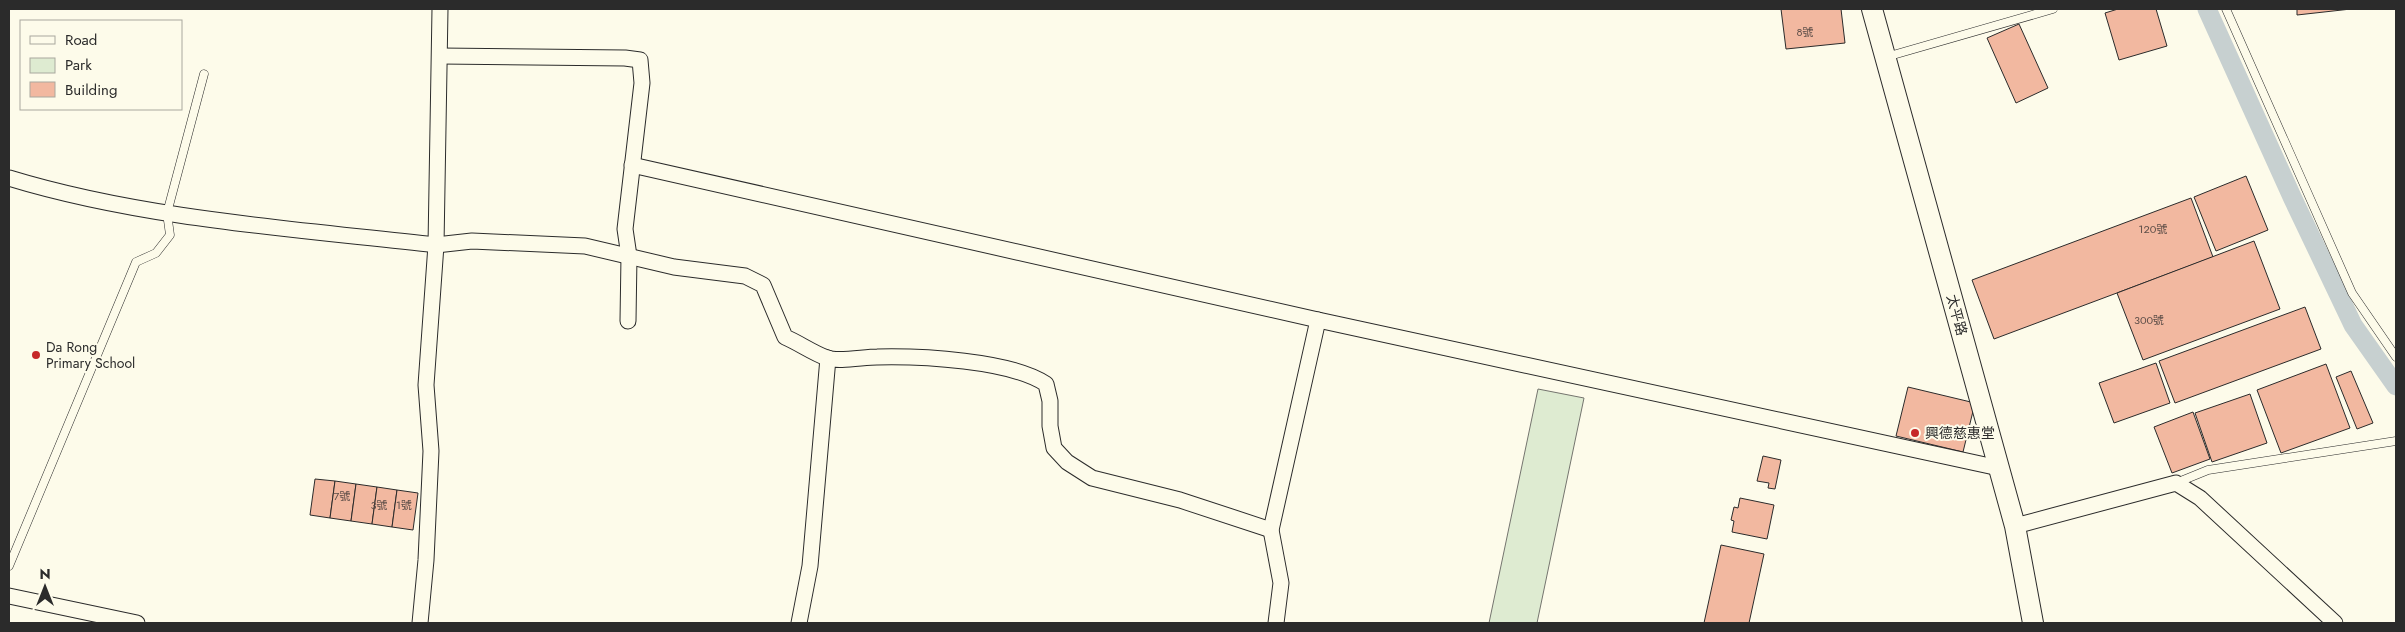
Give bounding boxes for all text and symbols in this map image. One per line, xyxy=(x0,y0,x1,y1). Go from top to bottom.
legend xyxy=(20,20,182,110)
house number: 8號 xyxy=(1796,24,1814,40)
text: Road xyxy=(65,29,97,51)
text: Park xyxy=(65,54,92,76)
text: Building xyxy=(65,79,117,101)
house number: 120號 xyxy=(2139,221,2167,237)
street label: 太平路 xyxy=(1942,292,1972,338)
house number: 300號 xyxy=(2134,312,2164,328)
place label: Da Rong Primary School xyxy=(46,337,135,373)
marker: Da Rong Primary School xyxy=(30,349,42,361)
place label: 興德慈惠堂 xyxy=(1925,423,1995,443)
marker: 興德慈惠堂 xyxy=(1909,427,1921,439)
house number: 7號 xyxy=(334,488,350,504)
house number: 3號 xyxy=(370,497,388,513)
house number: 1號 xyxy=(396,497,412,513)
north arrow xyxy=(20,562,70,612)
text: N xyxy=(39,564,51,584)

